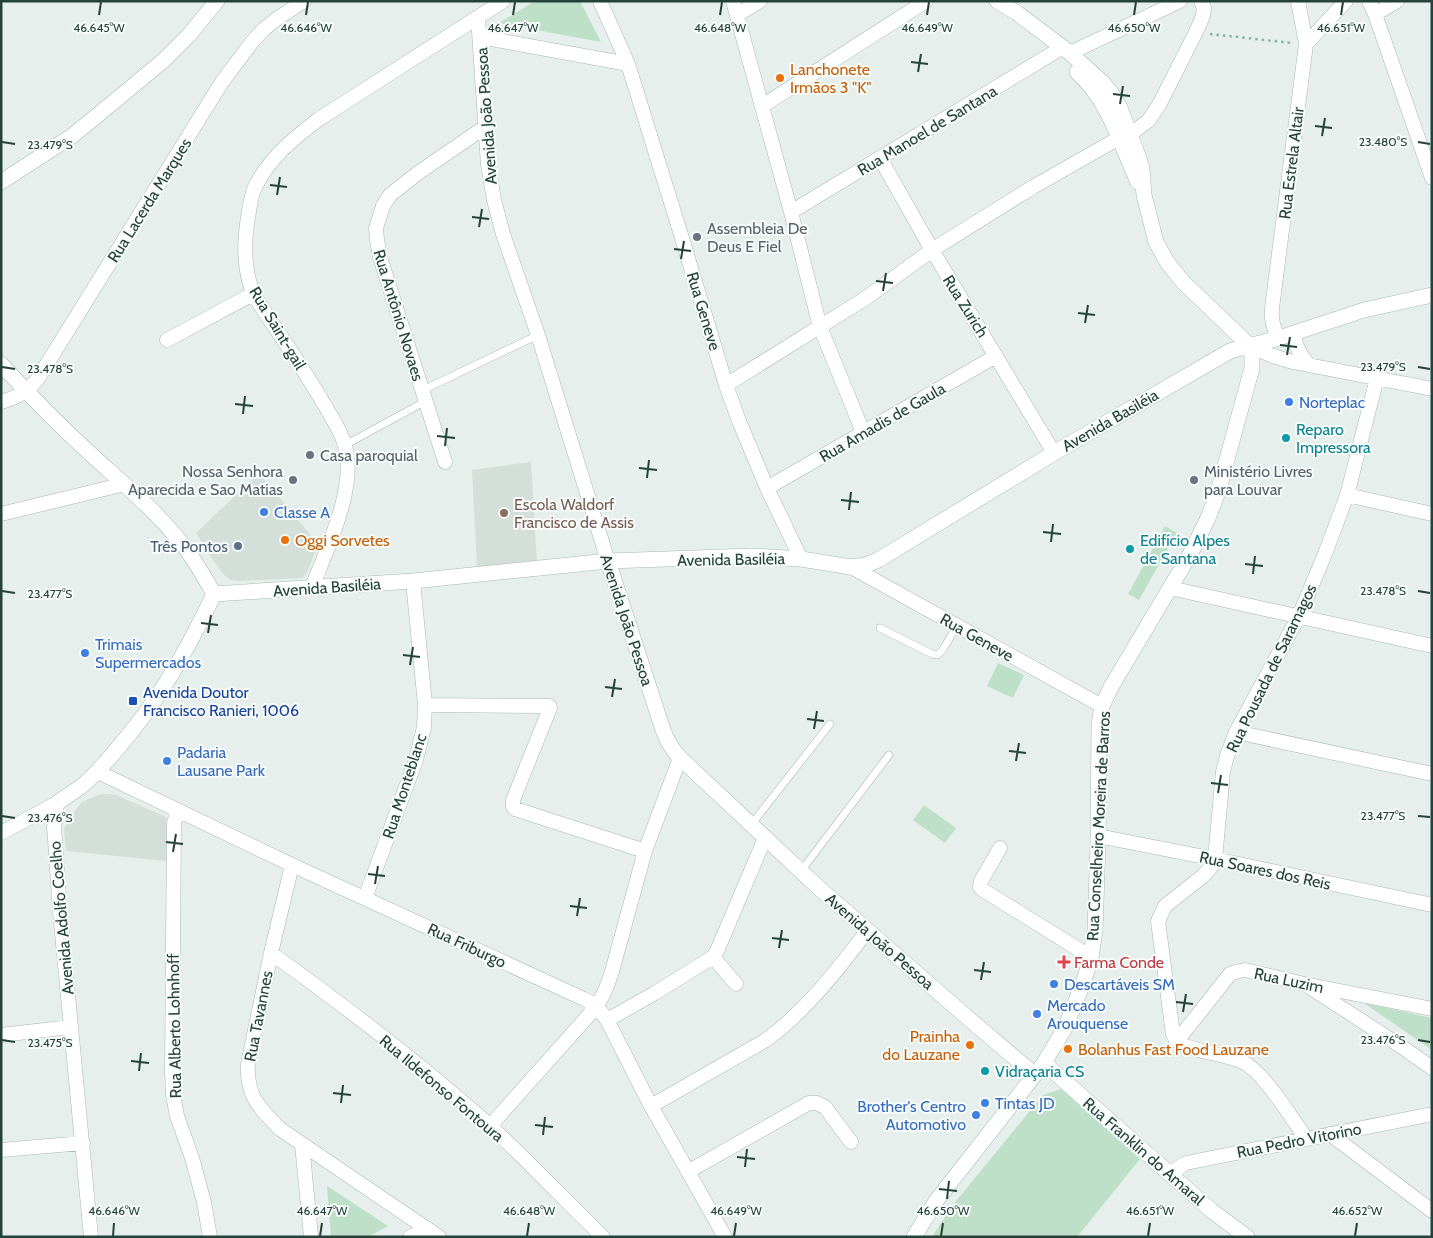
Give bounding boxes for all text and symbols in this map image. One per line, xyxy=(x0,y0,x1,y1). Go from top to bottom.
text: 46.645°W xyxy=(73,20,125,35)
text: 46.646°W xyxy=(280,20,332,35)
text: 46.647°W xyxy=(488,20,539,35)
text: 46.648°W xyxy=(694,20,747,35)
text: 46.649°W xyxy=(901,20,953,35)
text: 46.650°W xyxy=(1108,20,1161,35)
text: 46.651°W xyxy=(1317,20,1366,35)
street label: Avenida João Pessoa xyxy=(472,46,501,185)
place label: Lanchonete Irmãos 3 "K" xyxy=(790,60,871,97)
marker: Lanchonete Irmãos 3 "K" xyxy=(774,72,786,84)
street label: Rua Manoel de Santana xyxy=(854,81,1001,180)
street label: Rua Estrela Altair xyxy=(1275,105,1308,220)
street label: Rua Lacerda Marques xyxy=(104,134,195,266)
text: 23.480°S xyxy=(1359,134,1407,149)
text: 23.479°S xyxy=(27,137,73,152)
place label: Assembleia De Deus E Fiel xyxy=(707,219,808,256)
marker: Assembleia De Deus E Fiel xyxy=(691,231,703,243)
street label: Rua Antônio Novaes xyxy=(369,247,428,384)
street label: Rua Geneve xyxy=(683,270,724,353)
street label: Rua Zurich xyxy=(939,271,992,341)
street label: Rua Saint-gail xyxy=(245,283,310,373)
text: 23.479°S xyxy=(1360,359,1406,374)
text: 23.478°S xyxy=(27,361,73,376)
street label: Rua Amadis de Gaula xyxy=(816,379,949,466)
street label: Avenida Basiléia xyxy=(1059,385,1162,456)
place label: Norteplac xyxy=(1299,393,1365,412)
marker: Norteplac xyxy=(1283,396,1295,408)
place label: Reparo Impressora xyxy=(1296,420,1371,457)
marker: Reparo Impressora xyxy=(1280,432,1292,444)
place label: Casa paroquial xyxy=(320,446,418,465)
marker: Casa paroquial xyxy=(304,449,316,461)
place label: Nossa Senhora Aparecida e Sao Matias xyxy=(128,462,283,499)
place label: Ministério Livres para Louvar xyxy=(1204,462,1313,499)
marker: Nossa Senhora Aparecida e Sao Matias xyxy=(287,474,299,486)
marker: Ministério Livres para Louvar xyxy=(1188,474,1200,486)
place label: Escola Waldorf Francisco de Assis xyxy=(514,495,634,532)
place label: Classe A xyxy=(274,503,330,522)
marker: Classe A xyxy=(258,506,270,518)
marker: Escola Waldorf Francisco de Assis xyxy=(498,507,510,519)
place label: Oggi Sorvetes xyxy=(295,531,390,550)
place label: Edifício Alpes de Santana xyxy=(1140,531,1230,568)
marker: Oggi Sorvetes xyxy=(279,534,291,546)
place label: Três Pontos xyxy=(150,537,228,556)
marker: Três Pontos xyxy=(232,540,244,552)
marker: Edifício Alpes de Santana xyxy=(1124,543,1136,555)
street label: Avenida Basiléia xyxy=(677,549,785,570)
street label: Avenida João Pessoa xyxy=(596,552,657,689)
street label: Avenida Basiléia xyxy=(273,574,382,601)
street label: Rua Pousada de Saramagos xyxy=(1222,581,1321,756)
text: 23.478°S xyxy=(1360,583,1406,598)
text: 23.477°S xyxy=(28,586,72,601)
street label: Rua Geneve xyxy=(937,609,1017,665)
place label: Trimais Supermercados xyxy=(95,635,201,672)
marker: Trimais Supermercados xyxy=(79,647,91,659)
place label: Avenida Doutor Francisco Ranieri, 1006 xyxy=(143,683,299,720)
marker: Avenida Doutor Francisco Ranieri, 1006 xyxy=(127,695,139,707)
street label: Rua Conselheiro Moreira de Barros xyxy=(1083,710,1114,941)
street label: Rua Monteblanc xyxy=(379,731,430,841)
place label: Padaria Lausane Park xyxy=(177,743,266,780)
marker: Padaria Lausane Park xyxy=(161,755,173,767)
text: 23.477°S xyxy=(1361,808,1405,823)
text: 23.476°S xyxy=(27,810,73,825)
street label: Avenida Adolfo Coelho xyxy=(45,840,78,996)
street label: Rua Soares dos Reis xyxy=(1198,847,1333,894)
street label: Avenida João Pessoa xyxy=(822,889,938,994)
street label: Rua Friburgo xyxy=(425,919,509,972)
street label: Rua Alberto Lohnhoff xyxy=(164,953,185,1099)
place label: Farma Conde xyxy=(1074,953,1164,972)
marker: Farma Conde xyxy=(1058,956,1070,968)
street label: Rua Luzim xyxy=(1253,964,1325,997)
street label: Rua Tavannes xyxy=(240,969,277,1063)
place label: Descartáveis SM xyxy=(1064,975,1175,994)
marker: Descartáveis SM xyxy=(1048,978,1060,990)
place label: Mercado Arouquense xyxy=(1047,996,1128,1033)
marker: Mercado Arouquense xyxy=(1031,1008,1043,1020)
place label: Prainha do Lauzane xyxy=(882,1027,960,1064)
street label: Rua Ildefonso Fontoura xyxy=(376,1031,508,1146)
text: 23.476°S xyxy=(1360,1032,1406,1047)
text: 23.475°S xyxy=(27,1035,73,1050)
marker: Prainha do Lauzane xyxy=(964,1039,976,1051)
place label: Bolanhus Fast Food Lauzane xyxy=(1078,1040,1269,1059)
marker: Bolanhus Fast Food Lauzane xyxy=(1062,1043,1074,1055)
place label: Vidraçaria CS xyxy=(995,1062,1084,1081)
marker: Vidraçaria CS xyxy=(979,1065,991,1077)
place label: Tintas JD xyxy=(995,1094,1055,1113)
street label: Rua Franklin do Amaral xyxy=(1079,1094,1208,1209)
place label: Brother's Centro Automotivo xyxy=(857,1097,966,1134)
marker: Tintas JD xyxy=(979,1097,991,1109)
marker: Brother's Centro Automotivo xyxy=(970,1109,982,1121)
street label: Rua Pedro Vitorino xyxy=(1235,1119,1363,1162)
text: 46.646°W xyxy=(88,1203,140,1218)
text: 46.647°W xyxy=(297,1203,348,1218)
text: 46.648°W xyxy=(503,1203,556,1218)
text: 46.649°W xyxy=(710,1203,762,1218)
text: 46.650°W xyxy=(917,1203,970,1218)
text: 46.651°W xyxy=(1126,1203,1175,1218)
text: 46.652°W xyxy=(1332,1203,1383,1218)

